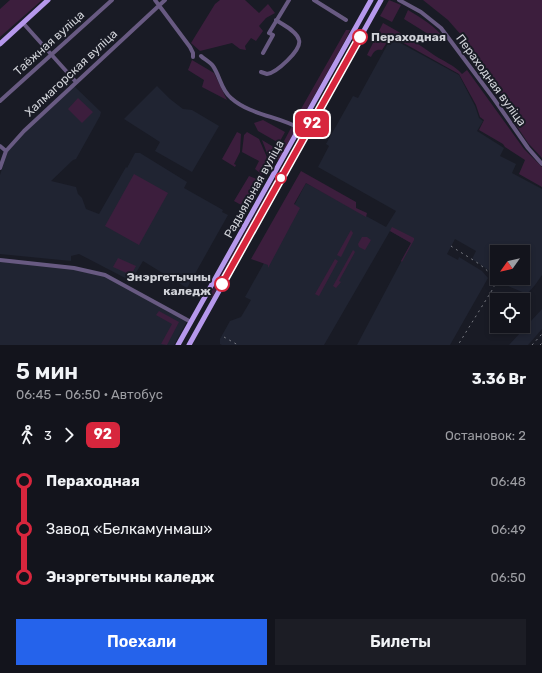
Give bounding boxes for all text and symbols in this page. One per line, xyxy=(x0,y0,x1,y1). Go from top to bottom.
street label: Таёжная вуліца xyxy=(11,8,87,78)
street label: Халмагорская вуліца xyxy=(22,27,120,119)
marker: Пераходная xyxy=(352,29,368,45)
place label: Пераходная xyxy=(371,30,446,44)
street label: Пераходная вуліца xyxy=(453,31,529,129)
line badge: 92 xyxy=(294,111,330,137)
text: 92 xyxy=(303,115,321,132)
street label: Радыяльная вуліца xyxy=(221,138,287,240)
unlabelled marker xyxy=(275,172,287,184)
north arrow xyxy=(490,245,530,285)
map controls xyxy=(490,245,530,333)
place label: Энэргетычны каледж xyxy=(127,270,211,298)
marker: Энэргетычны каледж xyxy=(214,276,230,292)
button: locate xyxy=(490,293,530,333)
text: 5 мин xyxy=(16,358,78,385)
text: 3.36 Br xyxy=(472,370,526,388)
text: 06:45 – 06:50 · Автобус xyxy=(16,387,163,402)
icon: walk xyxy=(16,424,38,446)
icon: forward xyxy=(58,424,80,446)
text: 92 xyxy=(94,426,112,443)
text: 3 xyxy=(44,428,52,443)
text: Остановок: 2 xyxy=(445,428,526,443)
text: Пераходная xyxy=(46,472,140,490)
text: 06:48 xyxy=(490,474,526,489)
text: Завод «Белкамунмаш» xyxy=(46,520,212,538)
text: 06:49 xyxy=(491,522,526,537)
text: Энэргетычны каледж xyxy=(46,568,215,586)
text: 06:50 xyxy=(491,570,526,585)
button: Поехали xyxy=(16,619,267,665)
button: Билеты xyxy=(275,619,526,665)

